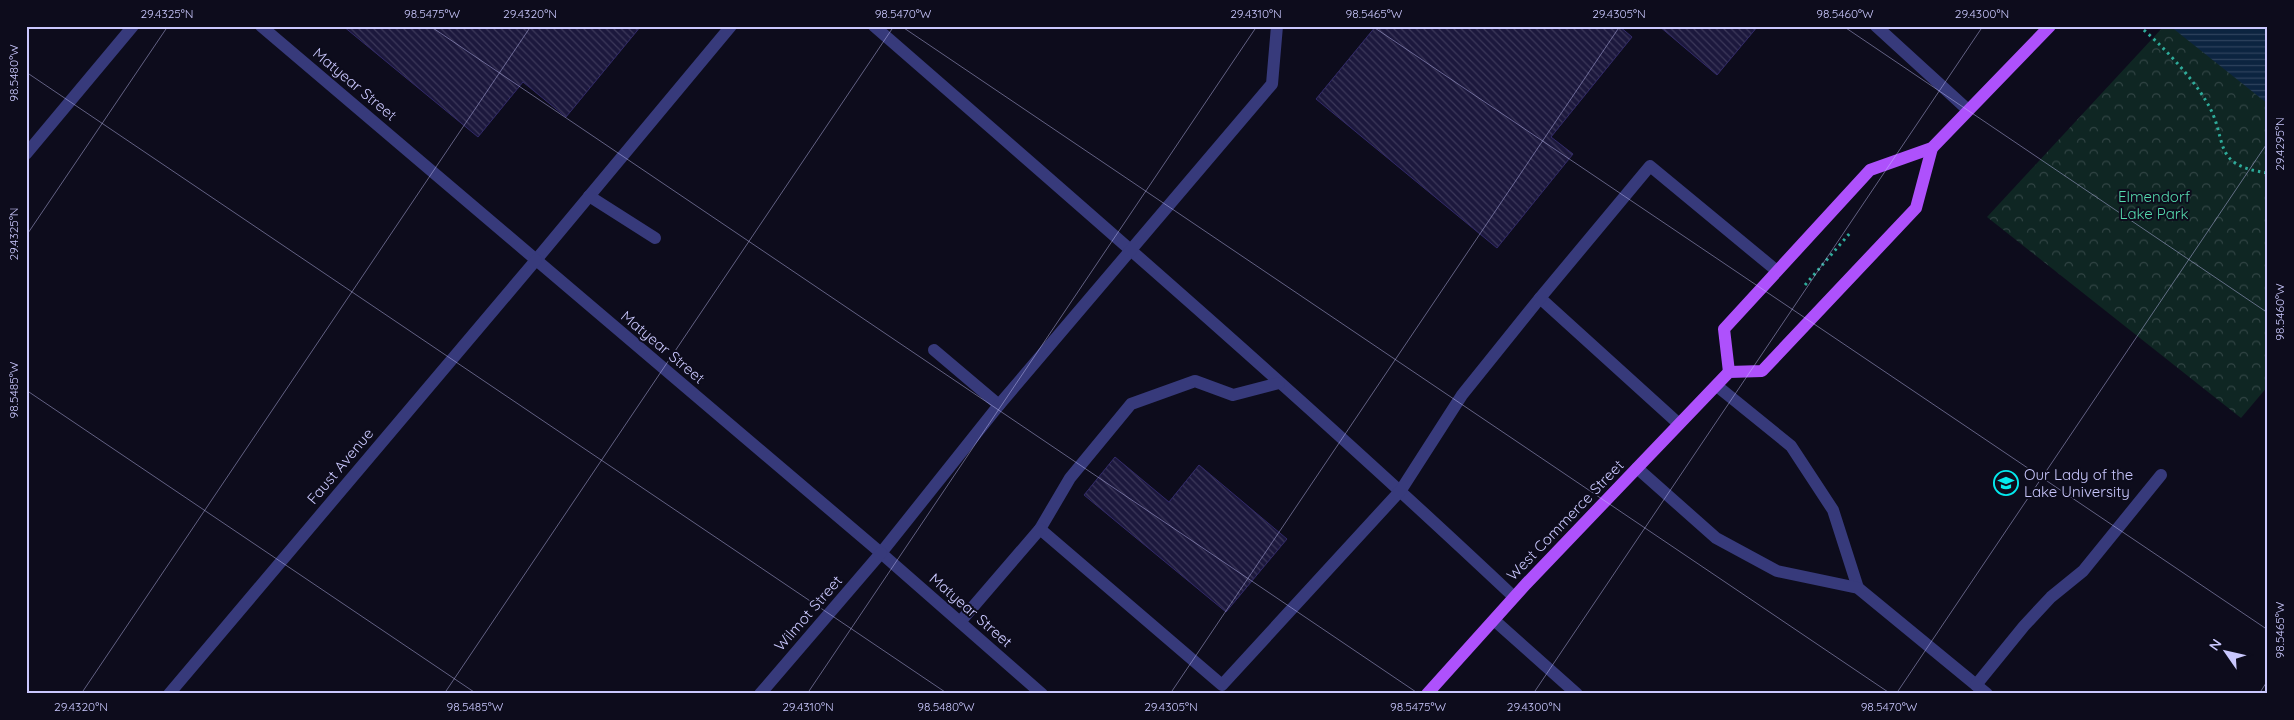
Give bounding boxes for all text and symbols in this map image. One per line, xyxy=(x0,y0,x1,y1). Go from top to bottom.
text: 29.4325°N xyxy=(140,6,194,21)
text: 98.5475°W xyxy=(404,6,460,21)
text: 29.4320°N xyxy=(503,6,557,21)
text: 98.5470°W xyxy=(875,6,932,21)
text: 29.4310°N xyxy=(1230,6,1282,21)
text: 98.5465°W xyxy=(1346,6,1403,21)
text: 29.4305°N xyxy=(1592,6,1646,21)
text: 98.5460°W xyxy=(1816,6,1874,21)
text: 29.4300°N xyxy=(1955,6,2009,21)
street label: Matyear Street xyxy=(309,43,401,125)
text: 98.5480°W xyxy=(6,44,21,102)
text: 29.4295°N xyxy=(2272,117,2287,171)
park label: Elmendorf Lake Park xyxy=(2118,187,2191,223)
text: 29.4325°N xyxy=(6,207,21,261)
text: 98.5460°W xyxy=(2272,283,2287,341)
street label: Matyear Street xyxy=(617,306,709,388)
text: 98.5485°W xyxy=(6,361,21,418)
street label: Faust Avenue xyxy=(303,424,377,508)
street label: West Commerce Street xyxy=(1502,456,1628,584)
place label: Our Lady of the Lake University xyxy=(2024,465,2133,501)
school or university icon: Our Lady of the Lake University xyxy=(1993,470,2019,496)
street label: Matyear Street xyxy=(926,569,1016,651)
street label: Wilmot Street xyxy=(770,571,846,655)
text: 98.5465°W xyxy=(2272,601,2287,658)
north arrow xyxy=(2202,628,2252,678)
text: N xyxy=(2205,635,2226,654)
text: 29.4320°N xyxy=(54,699,108,714)
text: 98.5485°W xyxy=(447,699,504,714)
text: 29.4310°N xyxy=(782,699,834,714)
text: 98.5480°W xyxy=(917,699,975,714)
text: 29.4305°N xyxy=(1144,699,1198,714)
text: 98.5475°W xyxy=(1390,699,1446,714)
text: 29.4300°N xyxy=(1507,699,1561,714)
text: 98.5470°W xyxy=(1861,699,1918,714)

